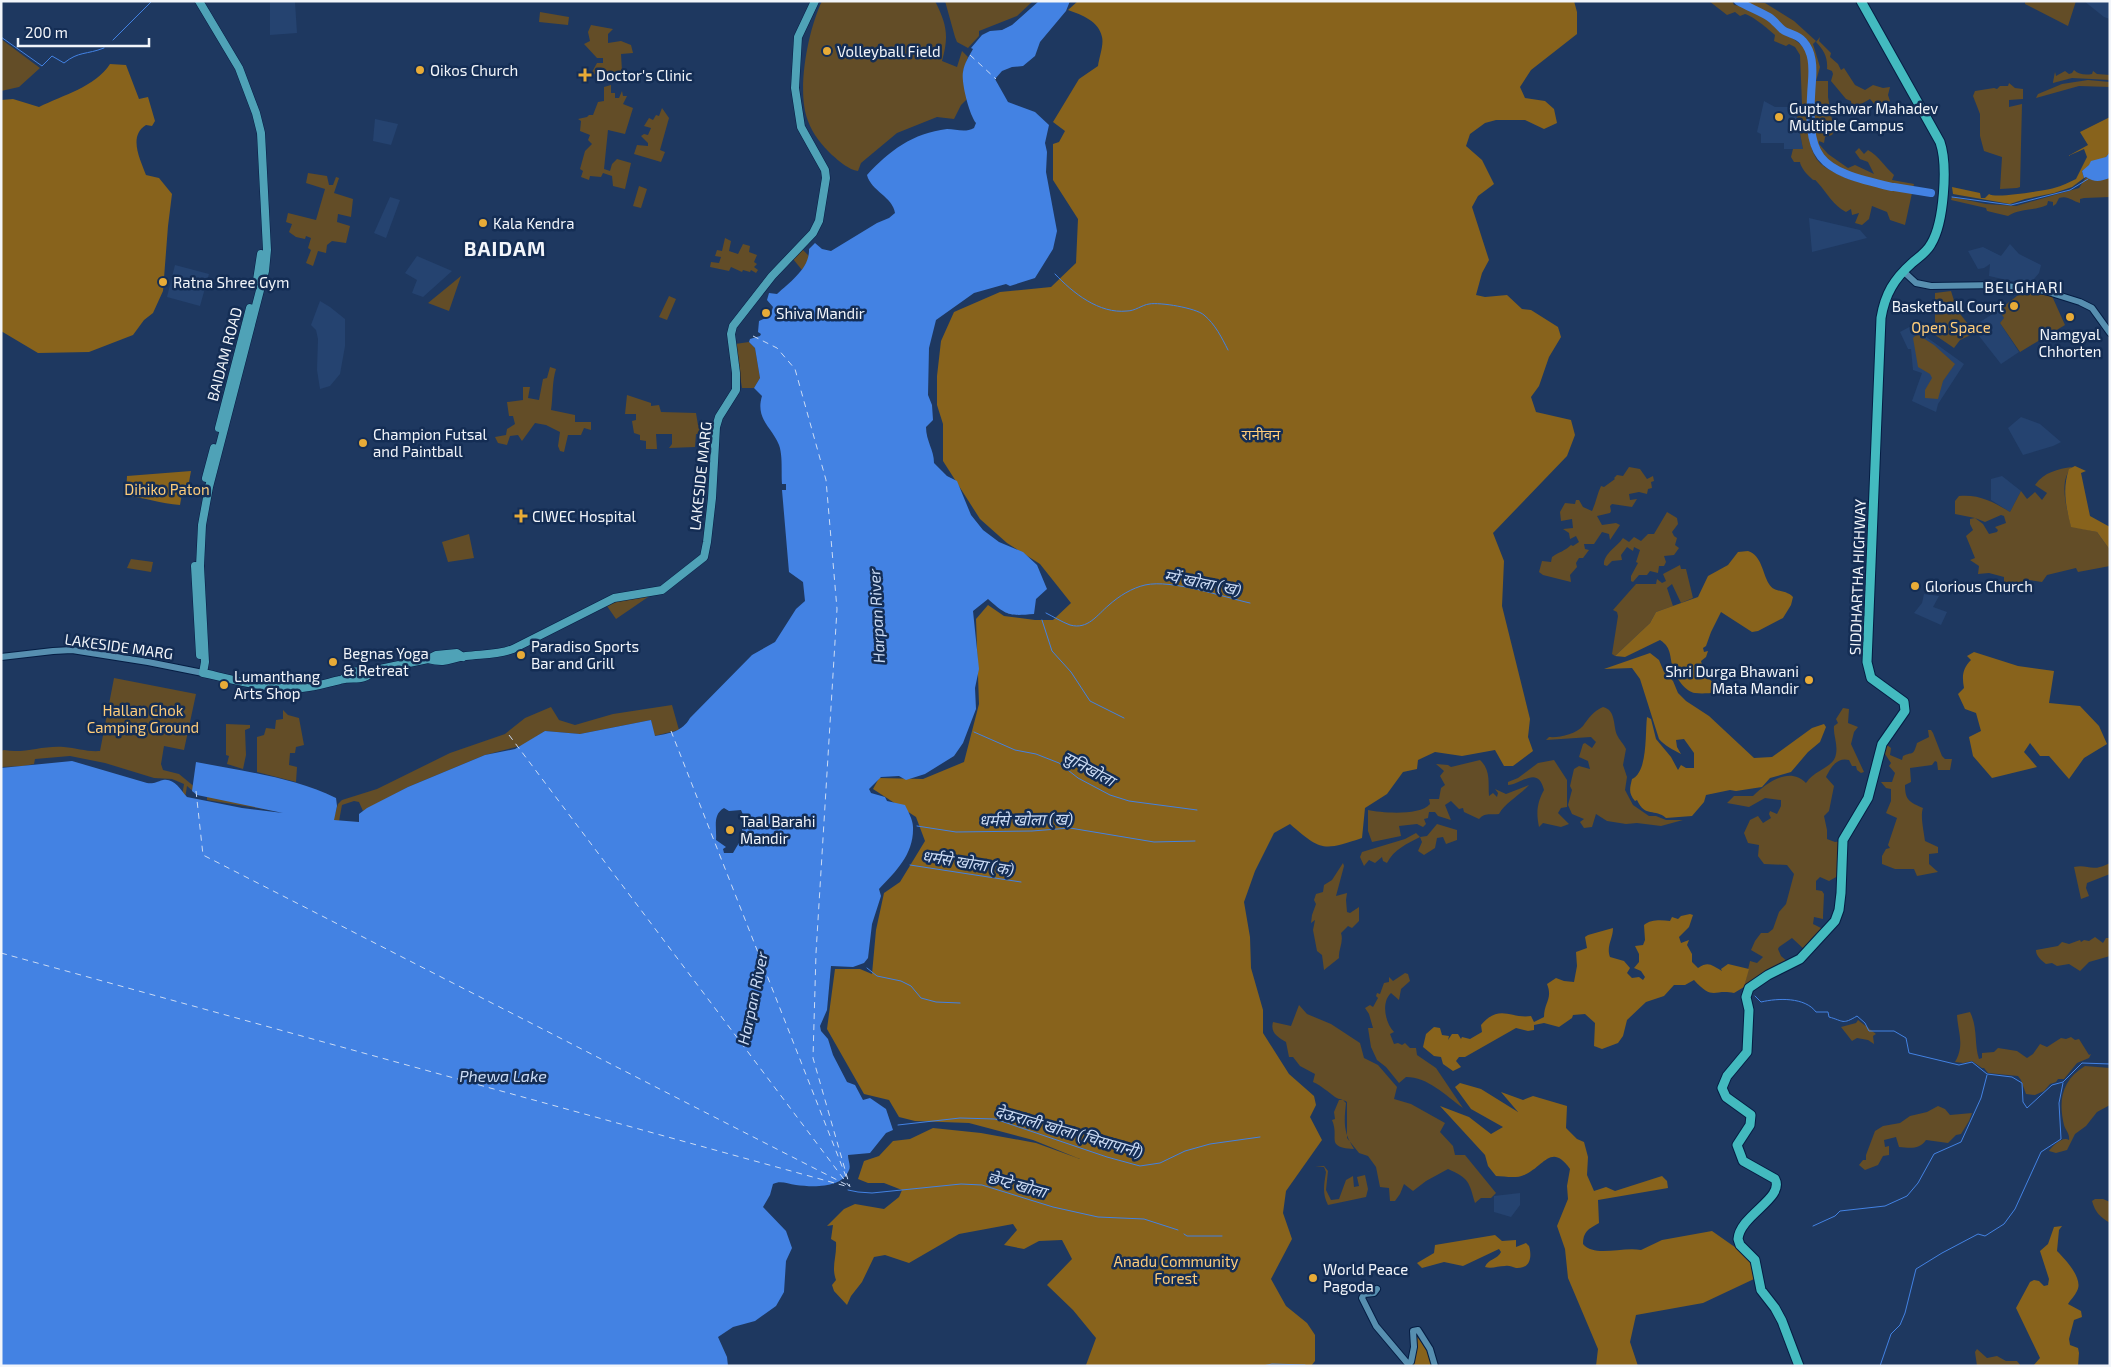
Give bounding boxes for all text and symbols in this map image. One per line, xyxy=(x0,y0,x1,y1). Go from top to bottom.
scale bar xyxy=(18,15,149,47)
text: 200 m xyxy=(25,23,68,41)
place label: Volleyball Field xyxy=(837,42,941,60)
marker: Volleyball Field xyxy=(821,45,833,57)
place label: Oikos Church xyxy=(430,61,518,79)
marker: Oikos Church xyxy=(414,64,426,76)
place label: Doctor's Clinic xyxy=(596,66,693,84)
marker: Doctor's Clinic xyxy=(578,68,592,82)
place label: Gupteshwar Mahadev Multiple Campus xyxy=(1789,99,1938,134)
marker: Gupteshwar Mahadev Multiple Campus xyxy=(1773,111,1785,123)
place label: Kala Kendra xyxy=(493,214,574,232)
marker: Kala Kendra xyxy=(477,217,489,229)
district label: BAIDAM xyxy=(464,236,546,260)
place label: Ratna Shree Gym xyxy=(173,273,289,291)
marker: Ratna Shree Gym xyxy=(157,276,169,288)
district label: BELGHARI xyxy=(1984,277,2064,296)
place label: Basketball Court xyxy=(1892,297,2004,315)
marker: Basketball Court xyxy=(2008,300,2020,312)
place label: Shiva Mandir xyxy=(776,304,865,322)
street label: BAIDAM ROAD xyxy=(203,305,245,403)
marker: Shiva Mandir xyxy=(760,307,772,319)
marker: Namgyal Chhorten xyxy=(2064,311,2076,323)
park label: Open Space xyxy=(1911,318,1991,336)
place label: Namgyal Chhorten xyxy=(2038,325,2102,360)
street label: LAKESIDE MARG xyxy=(685,421,715,531)
place label: Champion Futsal and Paintball xyxy=(373,425,488,460)
park label: रानीवन xyxy=(1242,425,1281,443)
marker: Champion Futsal and Paintball xyxy=(357,437,369,449)
park label: Dihiko Paton xyxy=(124,480,210,498)
street label: SIDDHARTHA HIGHWAY xyxy=(1845,498,1869,655)
place label: CIWEC Hospital xyxy=(532,507,636,525)
marker: CIWEC Hospital xyxy=(514,509,528,523)
water label: म्यें खोला (ख) xyxy=(1163,565,1244,599)
water label: Harpan River xyxy=(864,568,888,664)
place label: Glorious Church xyxy=(1925,577,2033,595)
marker: Glorious Church xyxy=(1909,580,1921,592)
street label: LAKESIDE MARG xyxy=(64,629,174,663)
place label: Paradiso Sports Bar and Grill xyxy=(531,637,639,672)
place label: Begnas Yoga & Retreat xyxy=(343,644,429,679)
marker: Paradiso Sports Bar and Grill xyxy=(515,649,527,661)
marker: Begnas Yoga & Retreat xyxy=(327,656,339,668)
place label: Shri Durga Bhawani Mata Mandir xyxy=(1665,662,1799,697)
place label: Lumanthang Arts Shop xyxy=(234,667,321,702)
marker: Shri Durga Bhawani Mata Mandir xyxy=(1803,674,1815,686)
marker: Lumanthang Arts Shop xyxy=(218,679,230,691)
park label: Hallan Chok Camping Ground xyxy=(87,701,199,736)
water label: सुनिखोला xyxy=(1059,746,1121,793)
water label: धर्मसे खोला (ख) xyxy=(979,809,1073,829)
place label: Taal Barahi Mandir xyxy=(740,812,815,847)
marker: Taal Barahi Mandir xyxy=(724,824,736,836)
water label: धर्मसे खोला (क) xyxy=(920,845,1016,879)
water label: Harpan River xyxy=(733,949,771,1046)
water label: Phewa Lake xyxy=(459,1066,547,1085)
water label: देऊराली खोला (चिसापानी) xyxy=(993,1101,1145,1161)
water label: छेप्टे खोला xyxy=(986,1167,1051,1202)
park label: Anadu Community Forest xyxy=(1114,1252,1238,1287)
place label: World Peace Pagoda xyxy=(1323,1260,1408,1295)
marker: World Peace Pagoda xyxy=(1307,1272,1319,1284)

